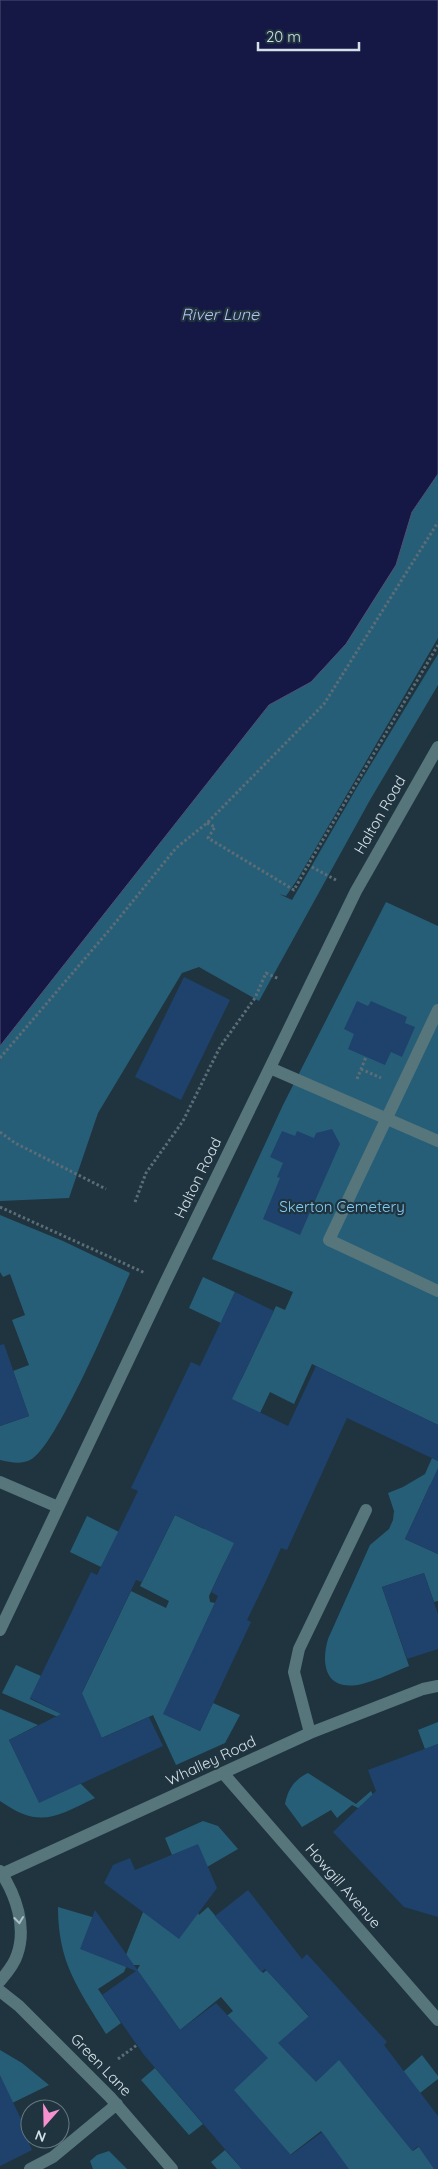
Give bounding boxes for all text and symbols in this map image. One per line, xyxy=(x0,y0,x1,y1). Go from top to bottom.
scale bar xyxy=(258,20,359,52)
text: 20 m xyxy=(266,27,301,46)
water label: River Lune xyxy=(181,304,260,324)
street label: Halton Road xyxy=(349,772,410,857)
street label: Halton Road xyxy=(170,1134,225,1221)
park label: Skerton Cemetery xyxy=(279,1197,405,1216)
street label: Whalley Road xyxy=(163,1731,259,1790)
street label: Howgill Avenue xyxy=(301,1839,385,1932)
one-way arrow xyxy=(13,1916,24,1924)
street label: Green Lane xyxy=(67,2029,136,2100)
north arrow xyxy=(20,2099,70,2149)
text: N xyxy=(33,2126,48,2146)

